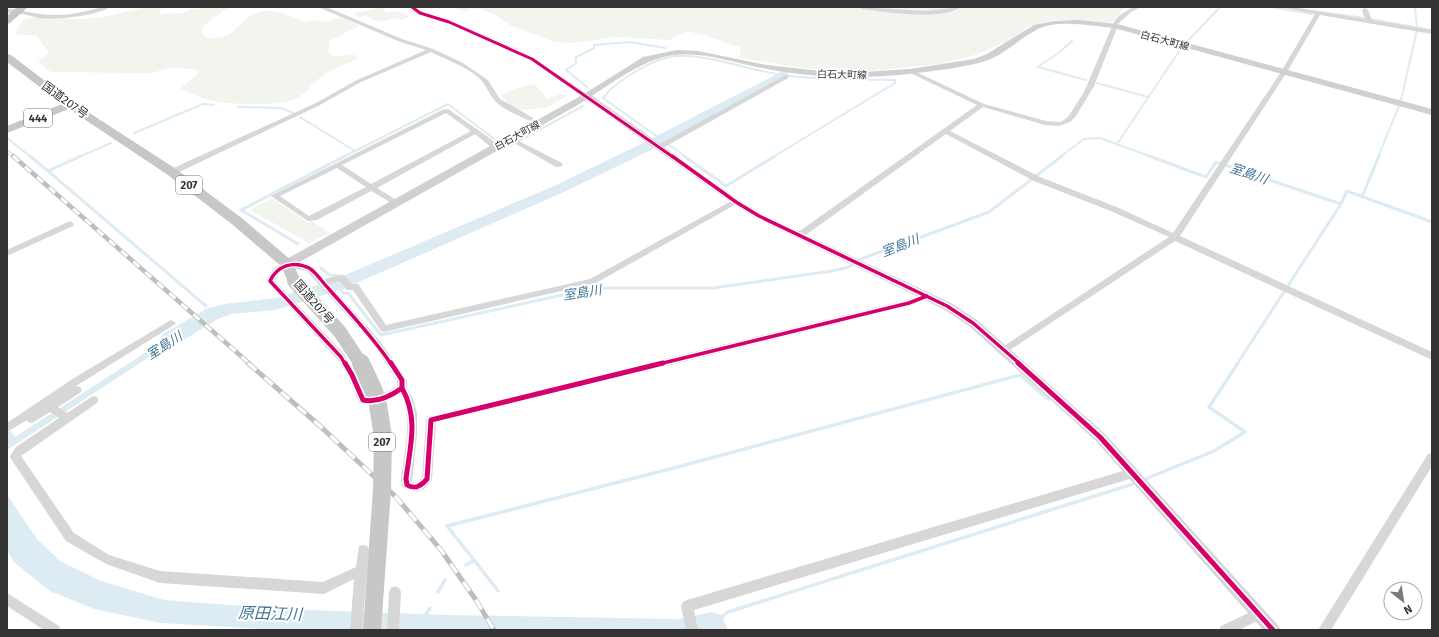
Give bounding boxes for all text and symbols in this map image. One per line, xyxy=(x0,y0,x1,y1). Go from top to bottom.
street label: 白石大町線 xyxy=(1139,29,1190,53)
street label: 白石大町線 xyxy=(817,69,867,81)
street label: 国道207号 xyxy=(39,79,91,121)
road number: 444 xyxy=(24,109,52,127)
street label: 白石大町線 xyxy=(493,119,542,153)
water label: 室島川 xyxy=(1228,160,1272,188)
road number: 207 xyxy=(176,176,202,194)
water label: 室島川 xyxy=(879,231,923,259)
street label: 国道207号 xyxy=(291,277,337,327)
water label: 室島川 xyxy=(562,282,604,303)
water label: 室島川 xyxy=(144,327,186,362)
road number: 207 xyxy=(369,433,395,451)
north arrow xyxy=(1383,581,1423,621)
text: N xyxy=(1401,602,1414,617)
water label: 原田江川 xyxy=(238,603,304,624)

